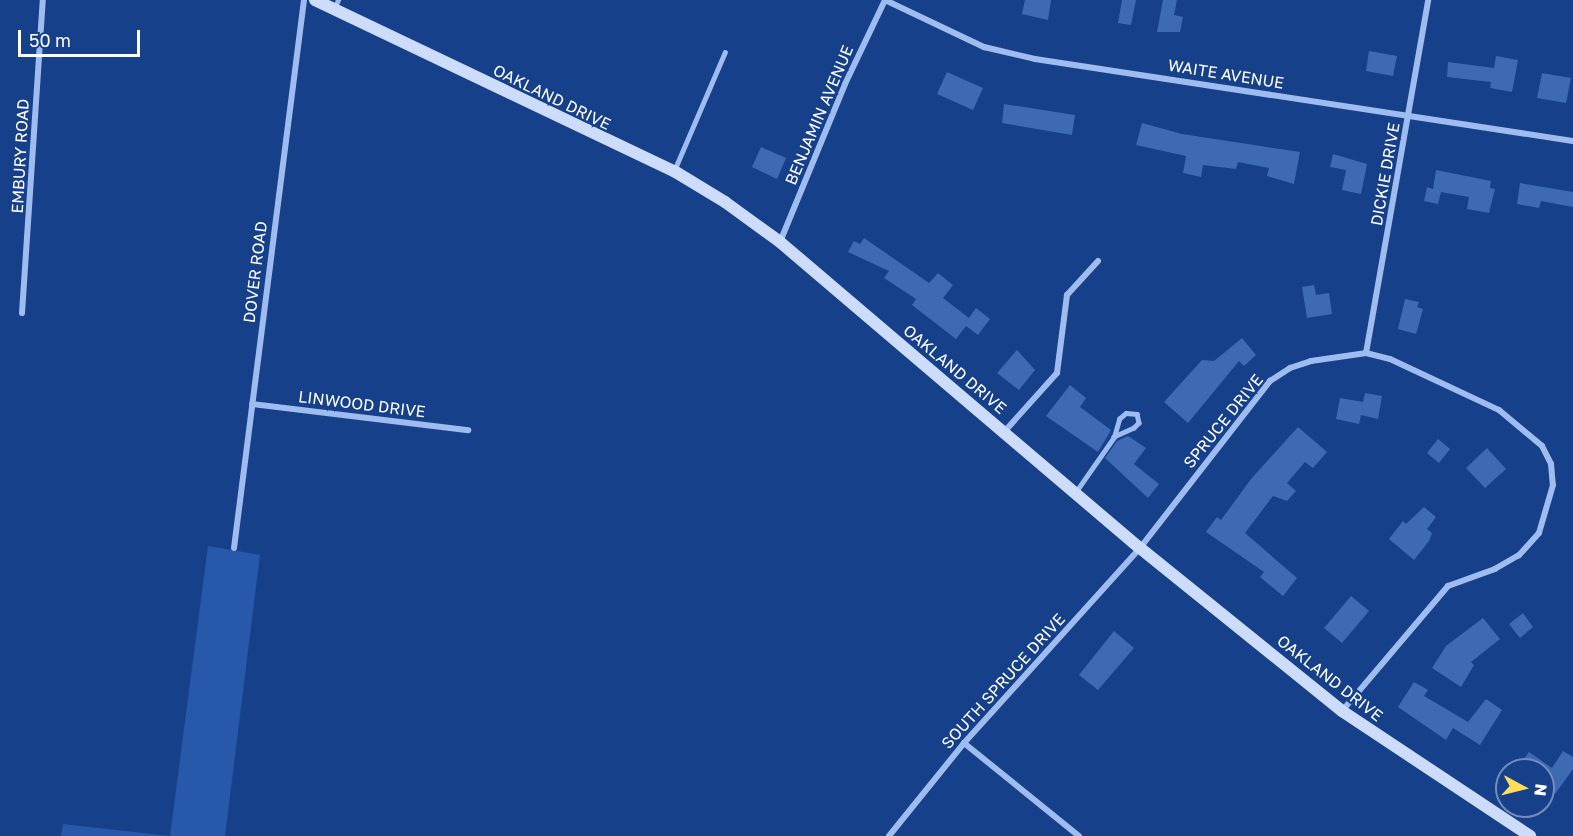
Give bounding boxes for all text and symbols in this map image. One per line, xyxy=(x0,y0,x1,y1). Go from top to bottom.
scale bar xyxy=(21,18,142,56)
text: 50 m xyxy=(29,29,71,51)
street label: BENJAMIN AVENUE xyxy=(781,42,857,188)
street label: WAITE AVENUE xyxy=(1167,55,1285,93)
street label: OAKLAND DRIVE xyxy=(490,60,614,134)
street label: EMBURY ROAD xyxy=(7,98,33,214)
street label: DICKIE DRIVE xyxy=(1366,121,1404,227)
street label: DOVER ROAD xyxy=(239,220,271,324)
street label: OAKLAND DRIVE xyxy=(900,320,1010,418)
street label: SPRUCE DRIVE xyxy=(1179,370,1267,472)
street label: LINWOOD DRIVE xyxy=(297,387,427,421)
street label: SOUTH SPRUCE DRIVE xyxy=(937,609,1069,753)
street label: OAKLAND DRIVE xyxy=(1273,631,1387,725)
north arrow xyxy=(1495,758,1555,818)
text: N xyxy=(1530,783,1552,797)

